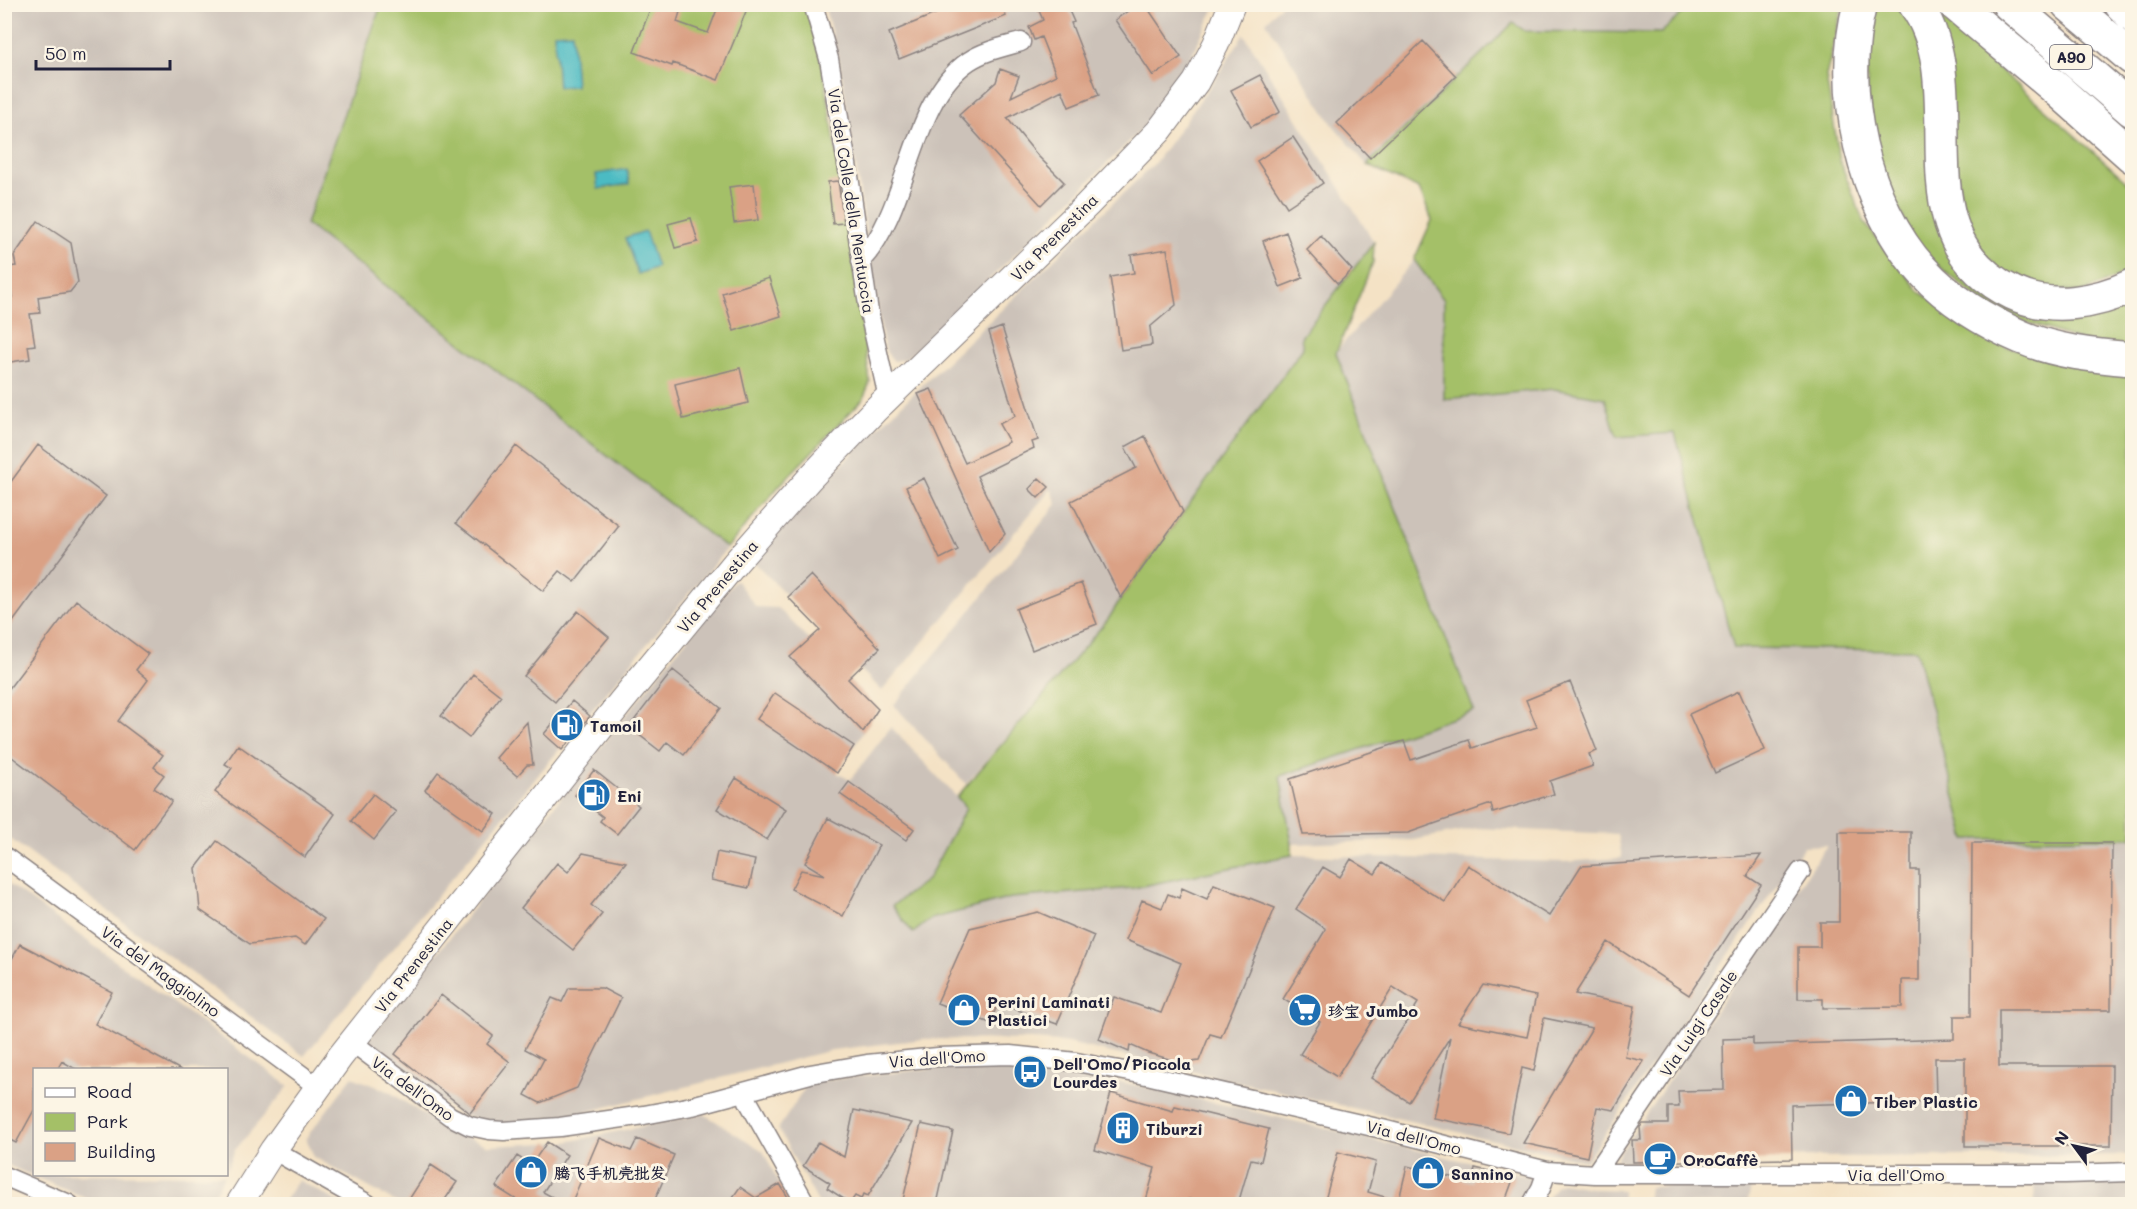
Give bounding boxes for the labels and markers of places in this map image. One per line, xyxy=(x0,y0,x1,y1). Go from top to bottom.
fuel station icon: Tamoil xyxy=(549,707,585,743)
place label: Tamoil xyxy=(590,715,641,736)
fuel station icon: Eni xyxy=(576,777,612,813)
place label: Eni xyxy=(617,785,642,806)
place label: Perini Laminati Plastici xyxy=(987,991,1110,1030)
shop icon: Perini Laminati Plastici xyxy=(946,992,982,1028)
supermarket icon: 珍宝 Jumbo xyxy=(1287,992,1323,1028)
place label: 珍宝 Jumbo xyxy=(1328,1000,1418,1021)
place label: Dell'Omo/Piccola Lourdes xyxy=(1053,1053,1191,1092)
bus stop icon: Dell'Omo/Piccola Lourdes xyxy=(1012,1054,1048,1090)
shop icon: Tiber Plastic xyxy=(1833,1083,1869,1119)
place label: Tiber Plastic xyxy=(1874,1091,1978,1112)
building icon: Tiburzi xyxy=(1105,1110,1141,1146)
place label: Tiburzi xyxy=(1146,1118,1203,1139)
cafe icon: OroCaffè xyxy=(1642,1141,1678,1177)
place label: OroCaffè xyxy=(1683,1149,1758,1170)
shop icon: 腾飞手机壳批发 xyxy=(513,1154,549,1190)
shop icon: Sannino xyxy=(1410,1155,1446,1191)
place label: 腾飞手机壳批发 xyxy=(554,1162,666,1183)
place label: Sannino xyxy=(1451,1163,1514,1184)

